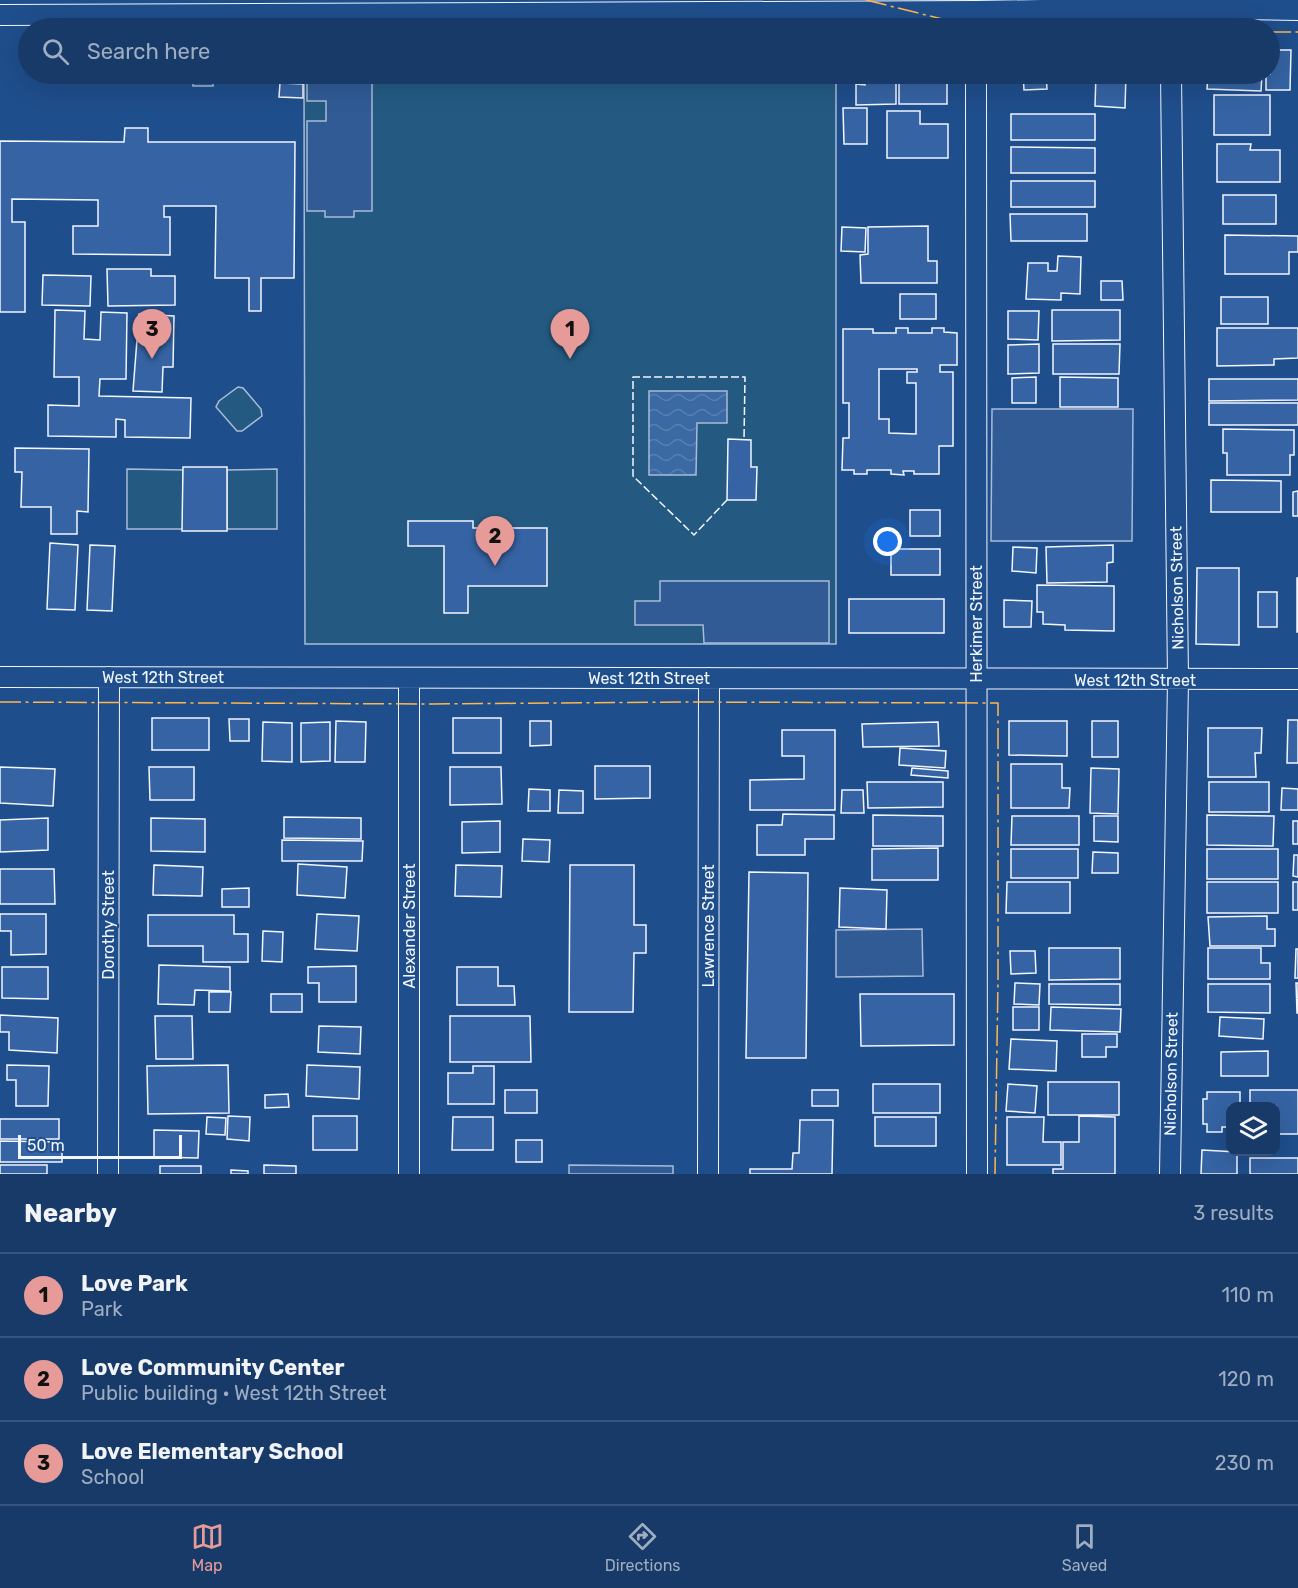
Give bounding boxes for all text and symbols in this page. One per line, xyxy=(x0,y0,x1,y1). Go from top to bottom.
search box xyxy=(18,18,1280,84)
icon: search xyxy=(39,35,72,68)
text: Search here xyxy=(87,38,210,65)
pin: 3 xyxy=(132,310,172,359)
pin: 1 xyxy=(550,310,590,359)
pin: 2 xyxy=(476,516,514,566)
street label: Nicholson Street xyxy=(1166,526,1188,650)
your location xyxy=(873,527,902,556)
street label: Herkimer Street xyxy=(967,565,986,683)
street label: West 12th Street xyxy=(102,668,224,687)
street label: West 12th Street xyxy=(588,669,710,688)
street label: West 12th Street xyxy=(1074,671,1196,690)
street label: Alexander Street xyxy=(400,864,419,988)
street label: Lawrence Street xyxy=(699,864,718,988)
street label: Dorothy Street xyxy=(99,870,118,980)
street label: Nicholson Street xyxy=(1160,1012,1182,1136)
map controls xyxy=(1226,1102,1280,1156)
button: layers xyxy=(1226,1102,1280,1156)
scale bar xyxy=(18,1132,182,1160)
text: 50 m xyxy=(27,1136,65,1155)
text: Nearby xyxy=(24,1198,117,1229)
text: 3 results xyxy=(1193,1201,1274,1225)
text: Love Park xyxy=(81,1270,188,1297)
text: 1 xyxy=(39,1283,48,1307)
text: 110 m xyxy=(1222,1283,1274,1307)
text: Park xyxy=(81,1297,123,1321)
text: Love Community Center xyxy=(81,1354,345,1381)
text: 2 xyxy=(37,1367,50,1391)
text: 120 m xyxy=(1218,1367,1274,1391)
text: Public building · West 12th Street xyxy=(81,1381,387,1405)
text: Love Elementary School xyxy=(81,1438,344,1465)
text: 3 xyxy=(37,1451,50,1475)
text: 230 m xyxy=(1215,1451,1274,1475)
text: School xyxy=(81,1465,144,1489)
tab: Map xyxy=(191,1520,224,1575)
tab: Directions xyxy=(605,1520,681,1575)
tab: Saved xyxy=(1062,1520,1107,1575)

